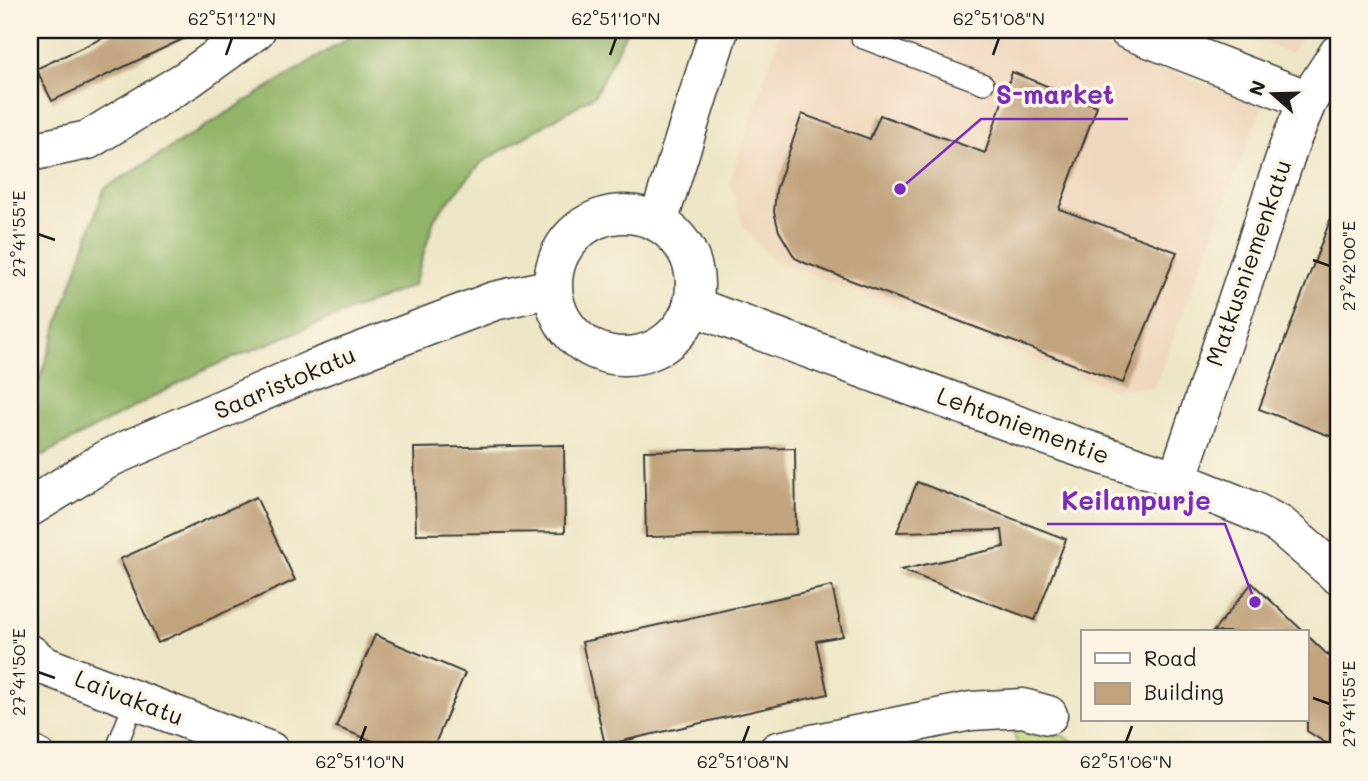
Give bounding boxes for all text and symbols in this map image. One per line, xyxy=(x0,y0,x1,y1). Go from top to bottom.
text: 62°51'12"N xyxy=(188,6,276,30)
text: 62°51'10"N xyxy=(571,6,661,30)
text: 62°51'08"N xyxy=(953,6,1045,30)
north arrow xyxy=(1238,60,1308,130)
callout: S-market xyxy=(981,72,1128,119)
text: S-market xyxy=(996,77,1114,111)
text: N xyxy=(1242,77,1271,99)
street label: Matkusniemenkatu xyxy=(1198,155,1297,370)
text: 27°41'55"E xyxy=(6,190,30,278)
text: 27°42'00"E xyxy=(1336,221,1360,311)
street label: Saaristokatu xyxy=(209,338,360,425)
street label: Lehtoniementie xyxy=(933,379,1114,470)
callout: Keilanpurje xyxy=(1047,477,1225,524)
text: Keilanpurje xyxy=(1061,483,1211,517)
text: 27°41'50"E xyxy=(6,628,30,716)
legend xyxy=(1081,630,1308,722)
text: Road xyxy=(1144,644,1196,671)
text: 27°41'55"E xyxy=(1336,660,1360,748)
street label: Laivakatu xyxy=(71,662,188,731)
text: Building xyxy=(1144,678,1224,705)
text: 62°51'10"N xyxy=(315,749,405,773)
text: 62°51'08"N xyxy=(697,749,789,773)
text: 62°51'06"N xyxy=(1080,749,1172,773)

